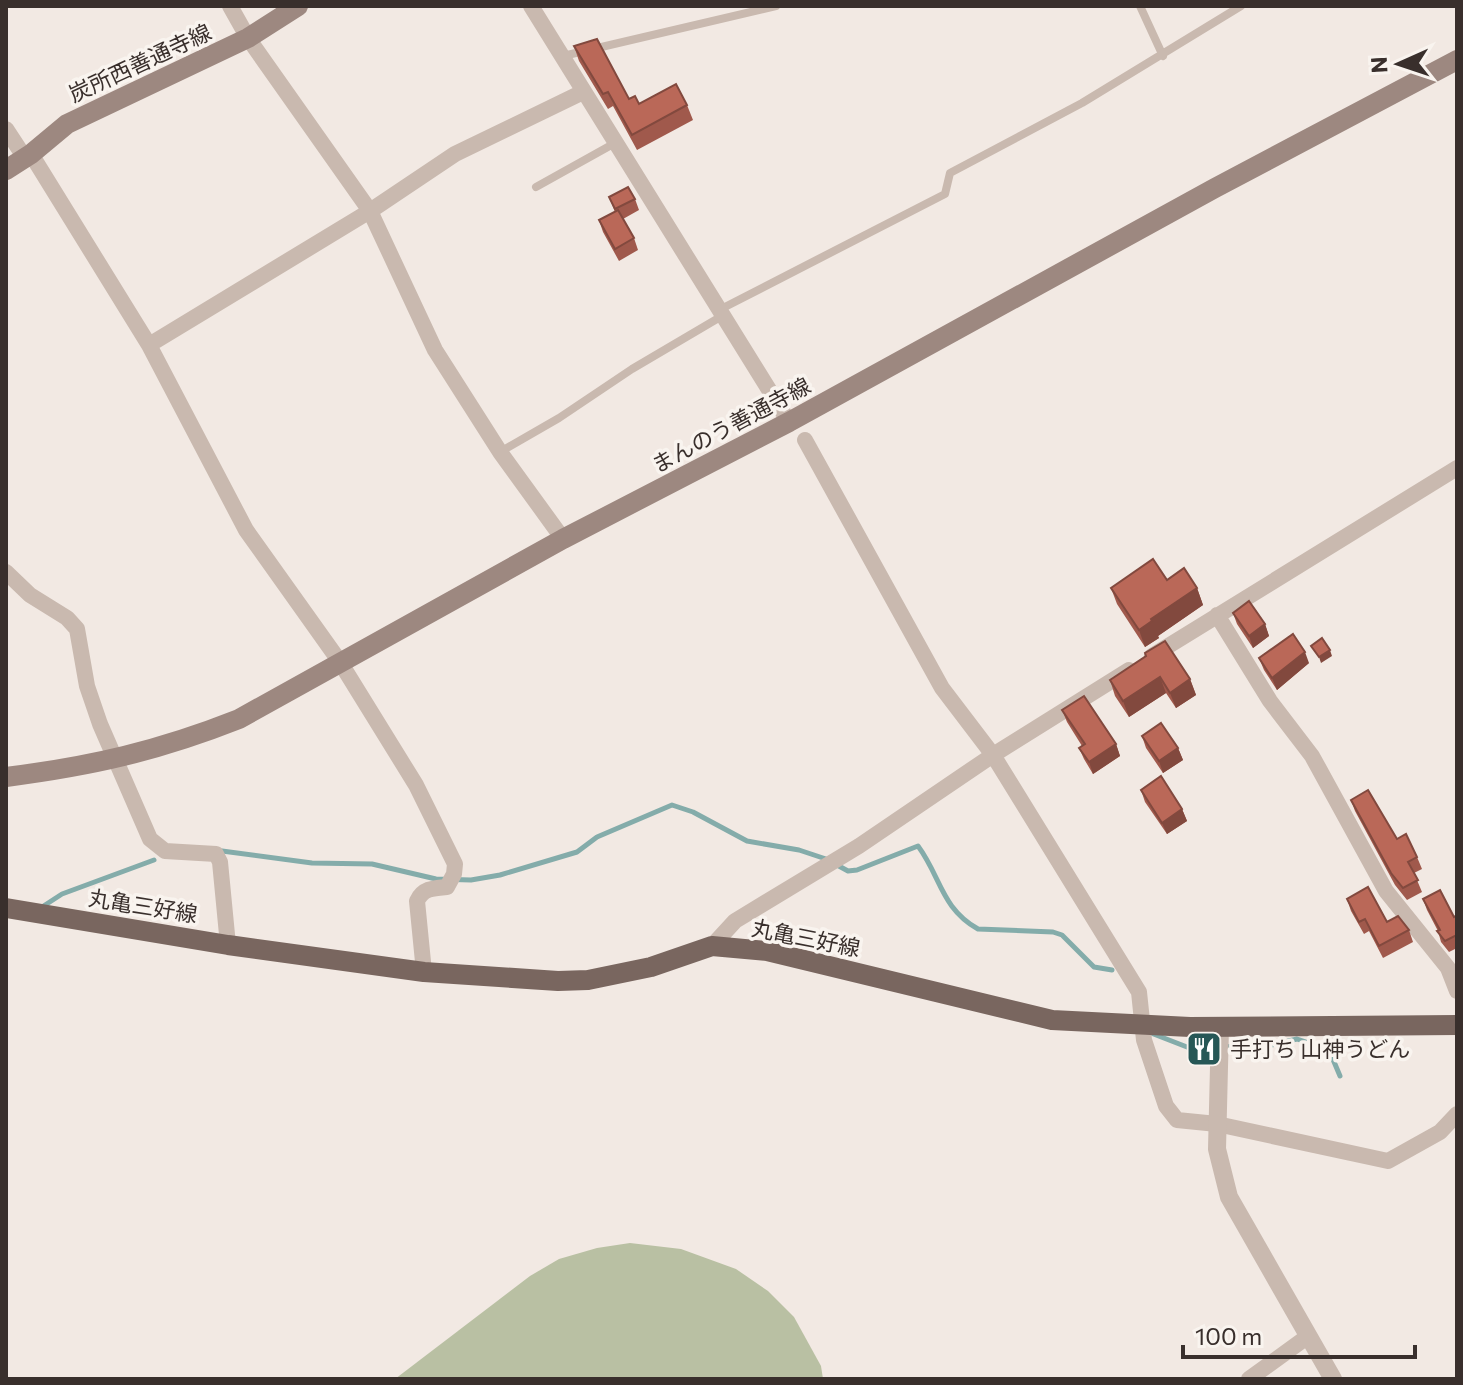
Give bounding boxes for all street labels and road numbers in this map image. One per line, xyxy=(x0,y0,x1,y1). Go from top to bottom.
street label: 炭所西善通寺線 xyxy=(64,18,215,107)
street label: まんのう善通寺線 xyxy=(647,371,815,478)
street label: 丸亀三好線 xyxy=(87,884,200,927)
street label: 丸亀三好線 xyxy=(750,914,863,961)

